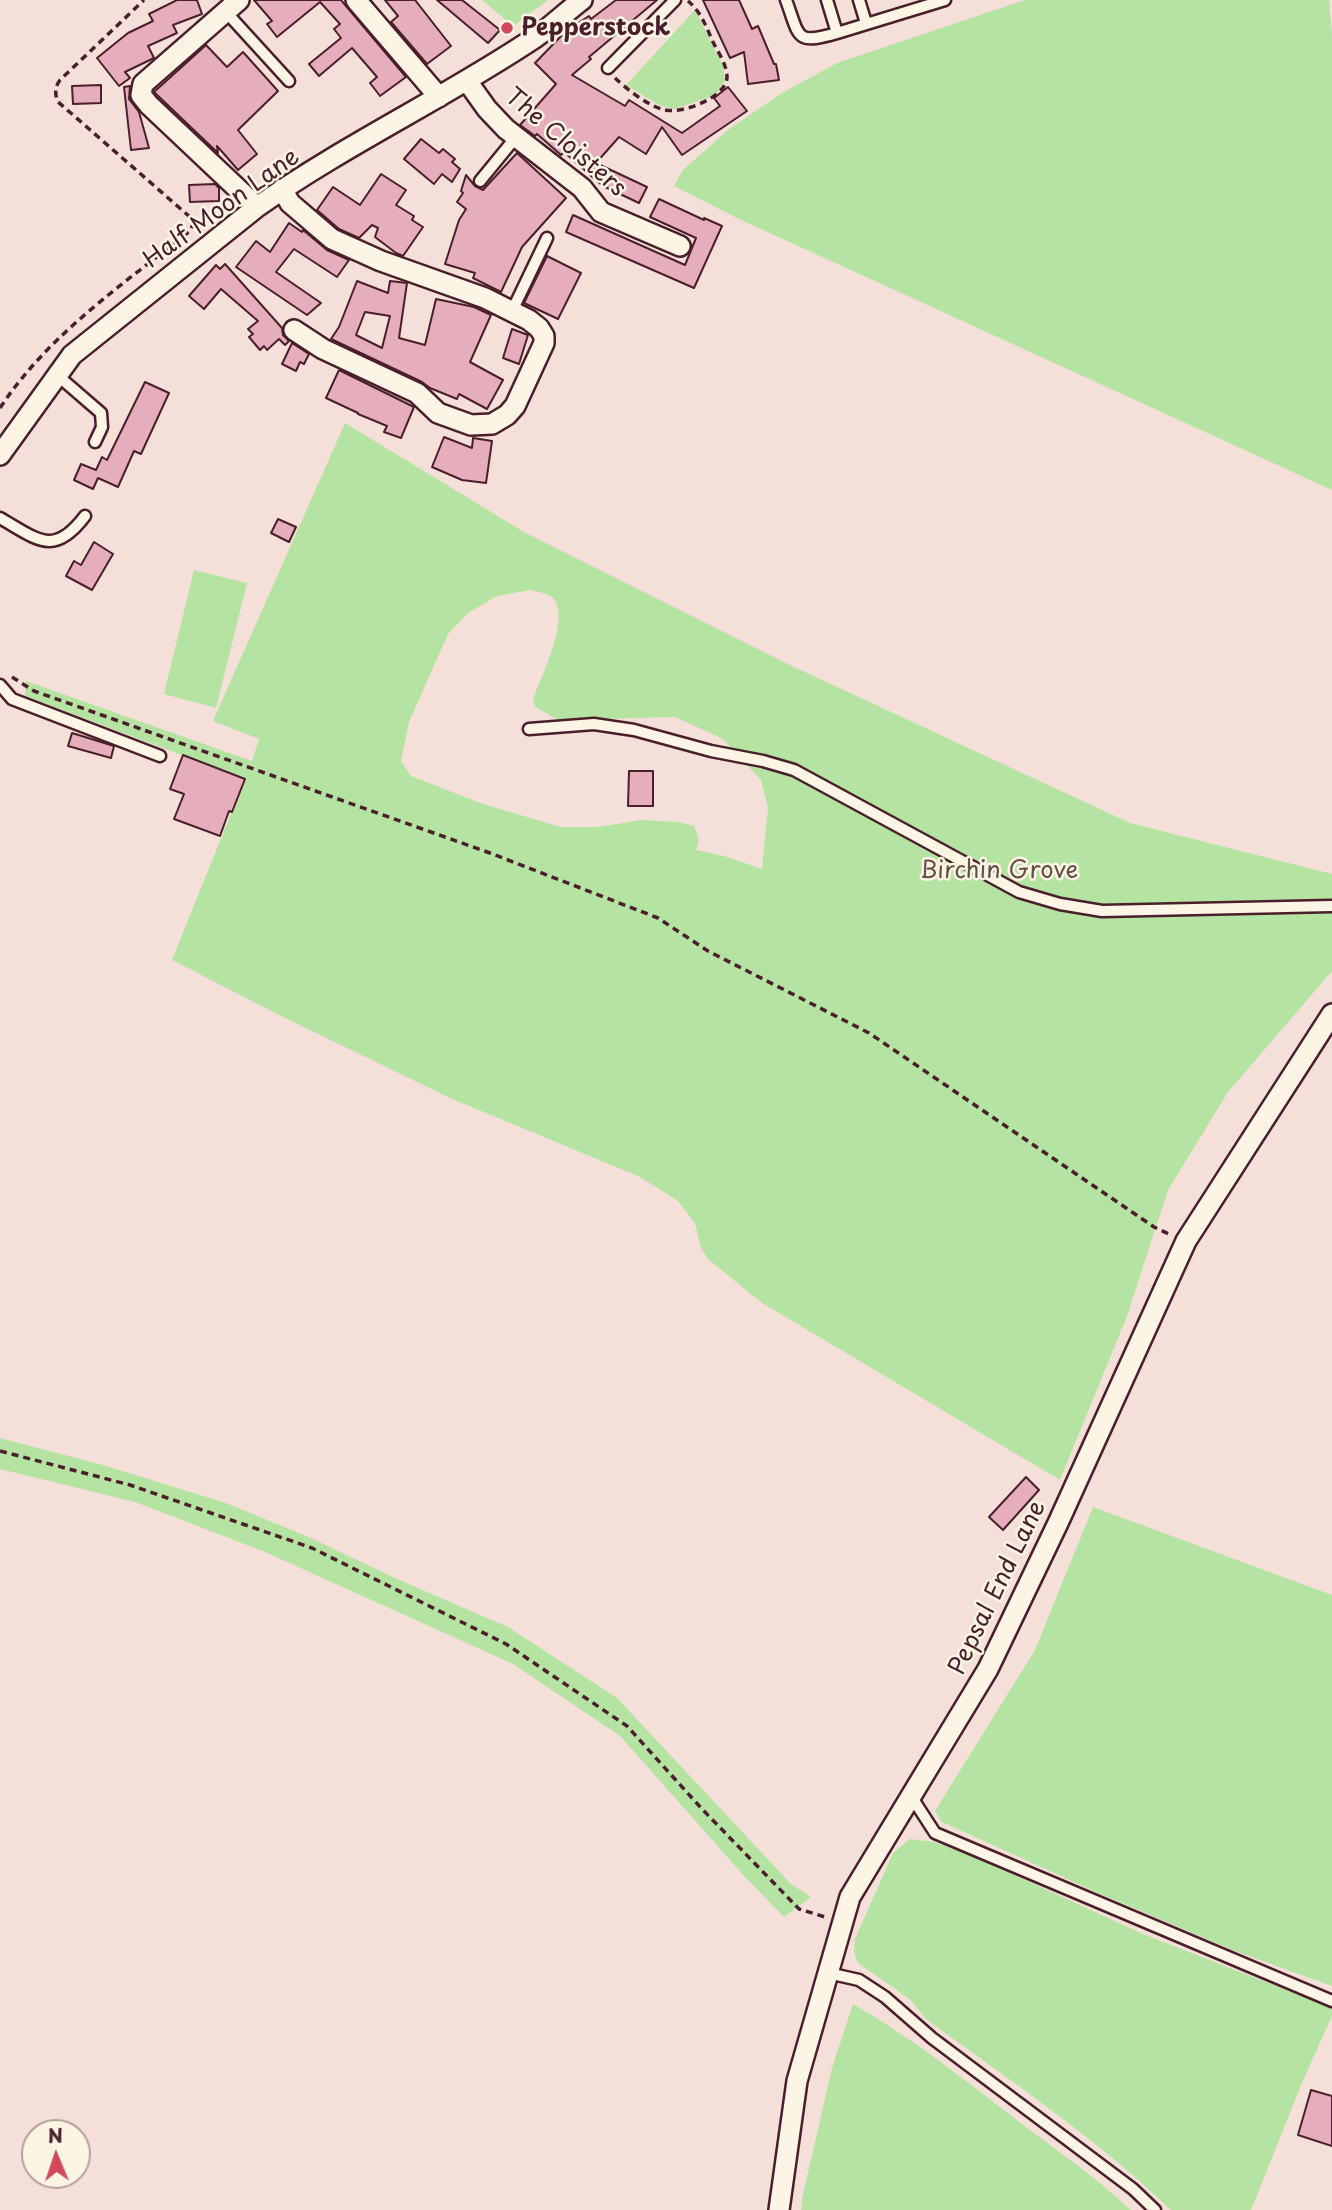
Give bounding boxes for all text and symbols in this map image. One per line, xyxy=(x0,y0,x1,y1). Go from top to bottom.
place label: Pepperstock xyxy=(521,14,670,42)
marker: Pepperstock xyxy=(499,20,515,36)
street label: The Cloisters xyxy=(499,83,631,203)
street label: Half Moon Lane xyxy=(139,143,305,275)
park label: Birchin Grove xyxy=(920,857,1078,885)
street label: Pepsal End Lane xyxy=(943,1496,1053,1680)
north arrow xyxy=(21,2119,91,2189)
text: N xyxy=(47,2121,63,2149)

